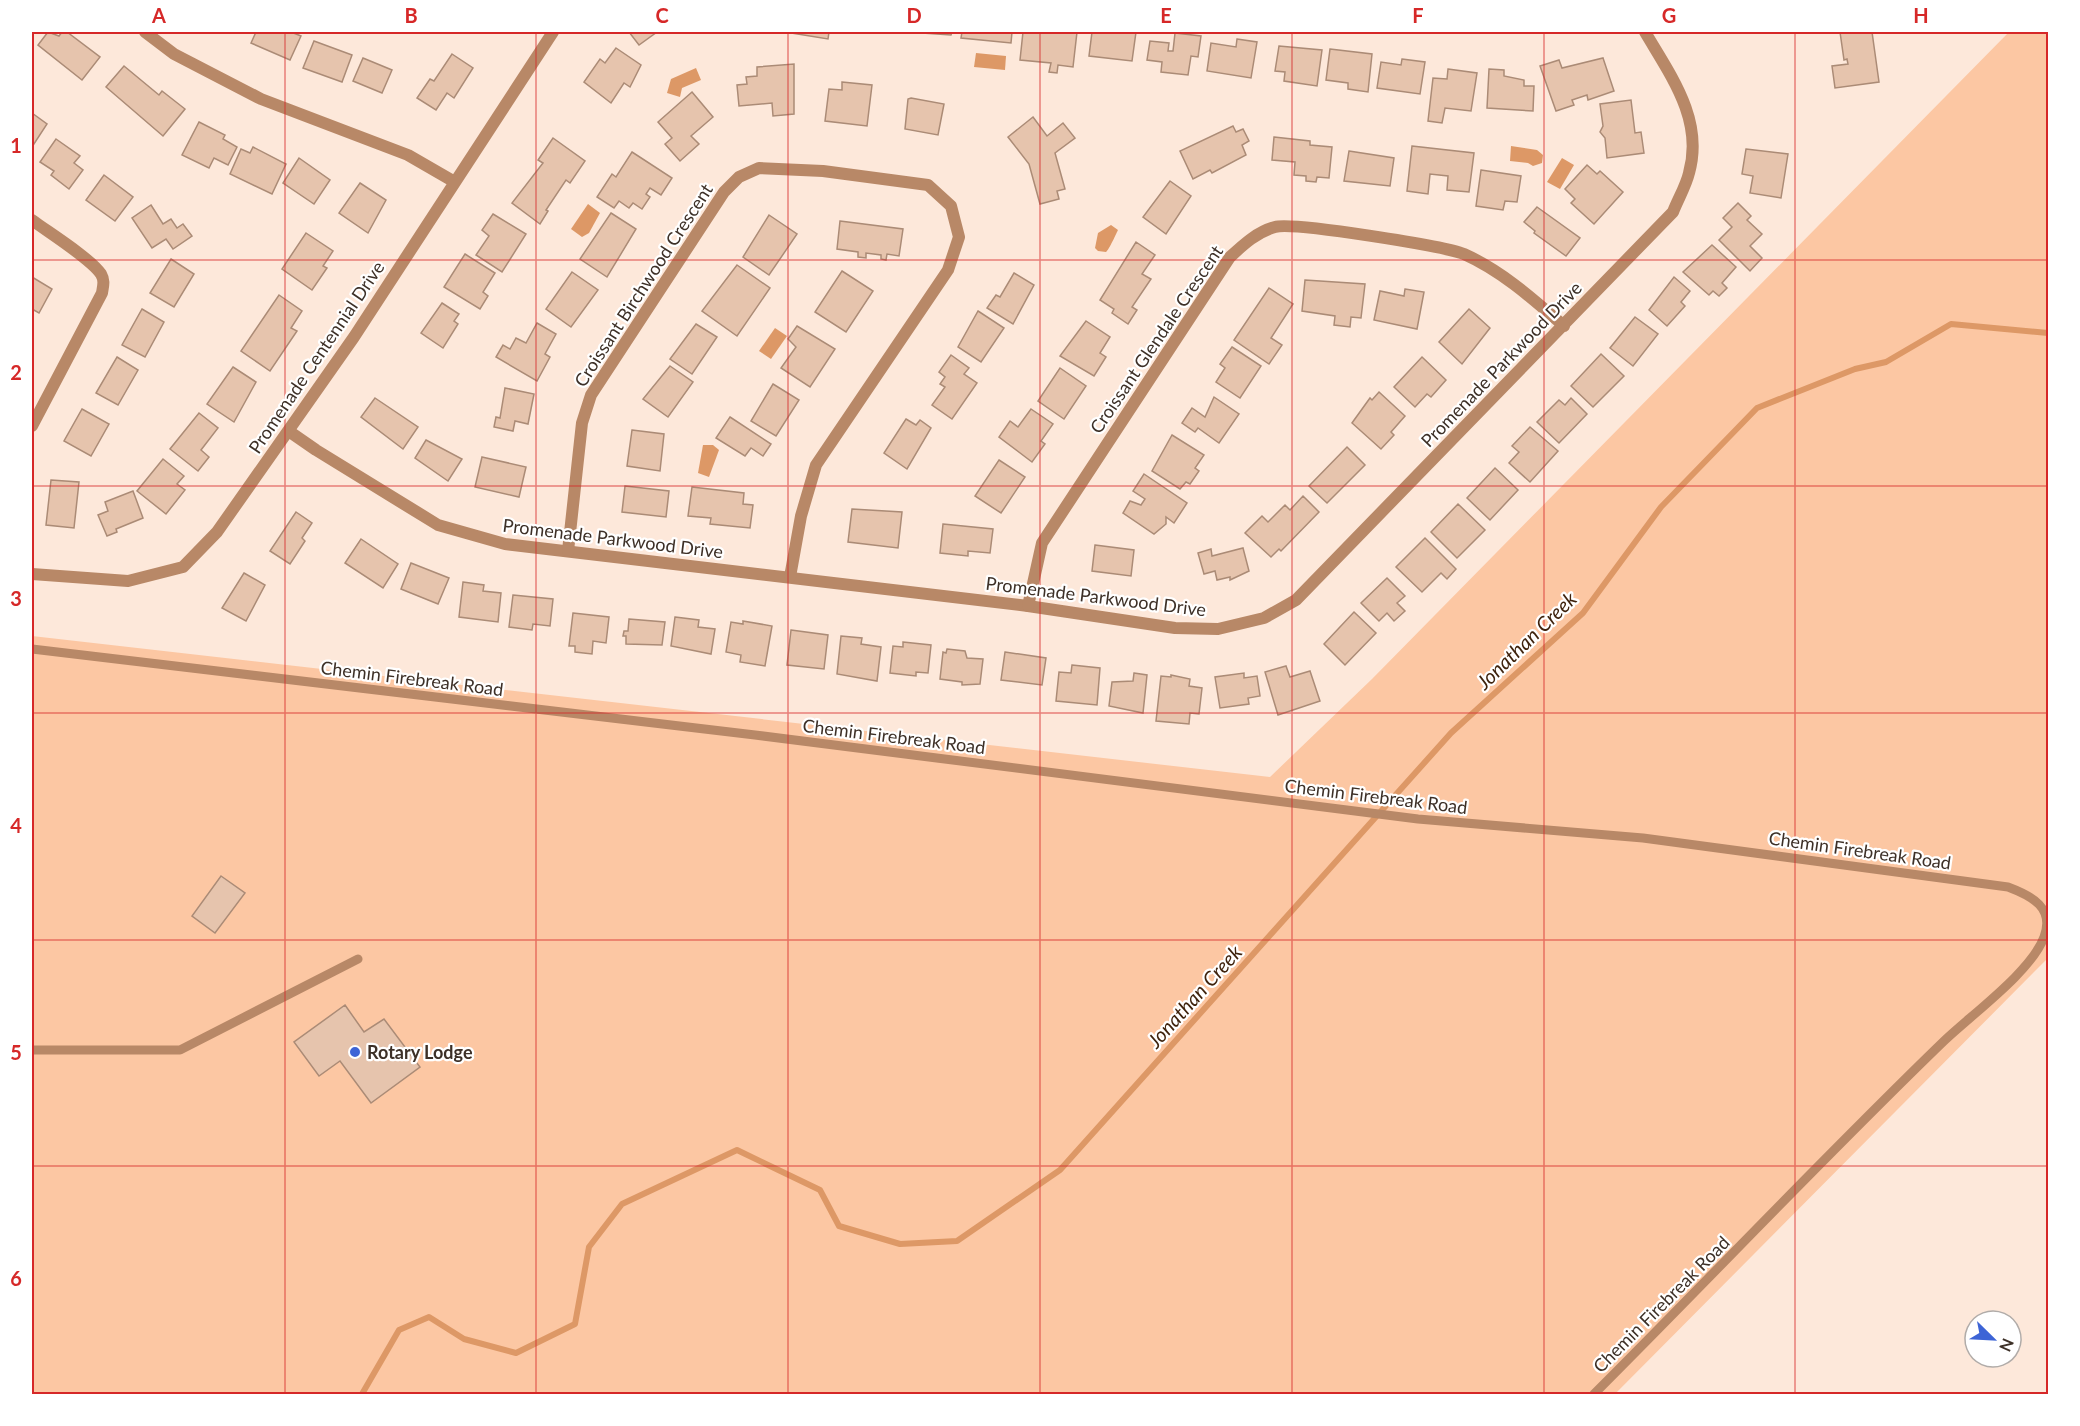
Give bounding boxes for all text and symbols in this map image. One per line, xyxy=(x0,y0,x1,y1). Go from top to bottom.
text: A xyxy=(151,3,166,27)
text: B xyxy=(404,3,418,27)
text: C xyxy=(655,3,669,27)
text: D xyxy=(906,3,922,27)
text: E xyxy=(1160,3,1172,27)
text: F xyxy=(1412,3,1424,27)
text: G xyxy=(1662,3,1676,27)
text: H xyxy=(1913,3,1929,27)
text: 1 xyxy=(10,133,22,157)
street label: Croissant Birchwood Crescent xyxy=(569,179,717,391)
street label: Croissant Glendale Crescent xyxy=(1085,240,1228,437)
street label: Promenade Centennial Drive xyxy=(243,257,389,457)
street label: Promenade Parkwood Drive xyxy=(1416,277,1586,451)
text: 2 xyxy=(10,360,22,384)
street label: Promenade Parkwood Drive xyxy=(502,514,724,562)
street label: Promenade Parkwood Drive xyxy=(985,572,1207,620)
text: 3 xyxy=(10,586,22,610)
water label: Jonathan Creek xyxy=(1470,586,1581,694)
street label: Chemin Firebreak Road xyxy=(319,656,505,700)
street label: Chemin Firebreak Road xyxy=(801,714,987,758)
street label: Chemin Firebreak Road xyxy=(1283,774,1469,818)
text: 4 xyxy=(10,813,22,837)
street label: Chemin Firebreak Road xyxy=(1767,826,1953,874)
water label: Jonathan Creek xyxy=(1141,939,1247,1053)
text: 5 xyxy=(10,1040,22,1064)
place label: Rotary Lodge xyxy=(367,1041,473,1063)
marker: Rotary Lodge xyxy=(348,1045,362,1059)
street label: Chemin Firebreak Road xyxy=(1588,1231,1734,1377)
text: 6 xyxy=(10,1266,22,1290)
north arrow xyxy=(1963,1309,2023,1369)
text: N xyxy=(1996,1336,2018,1355)

